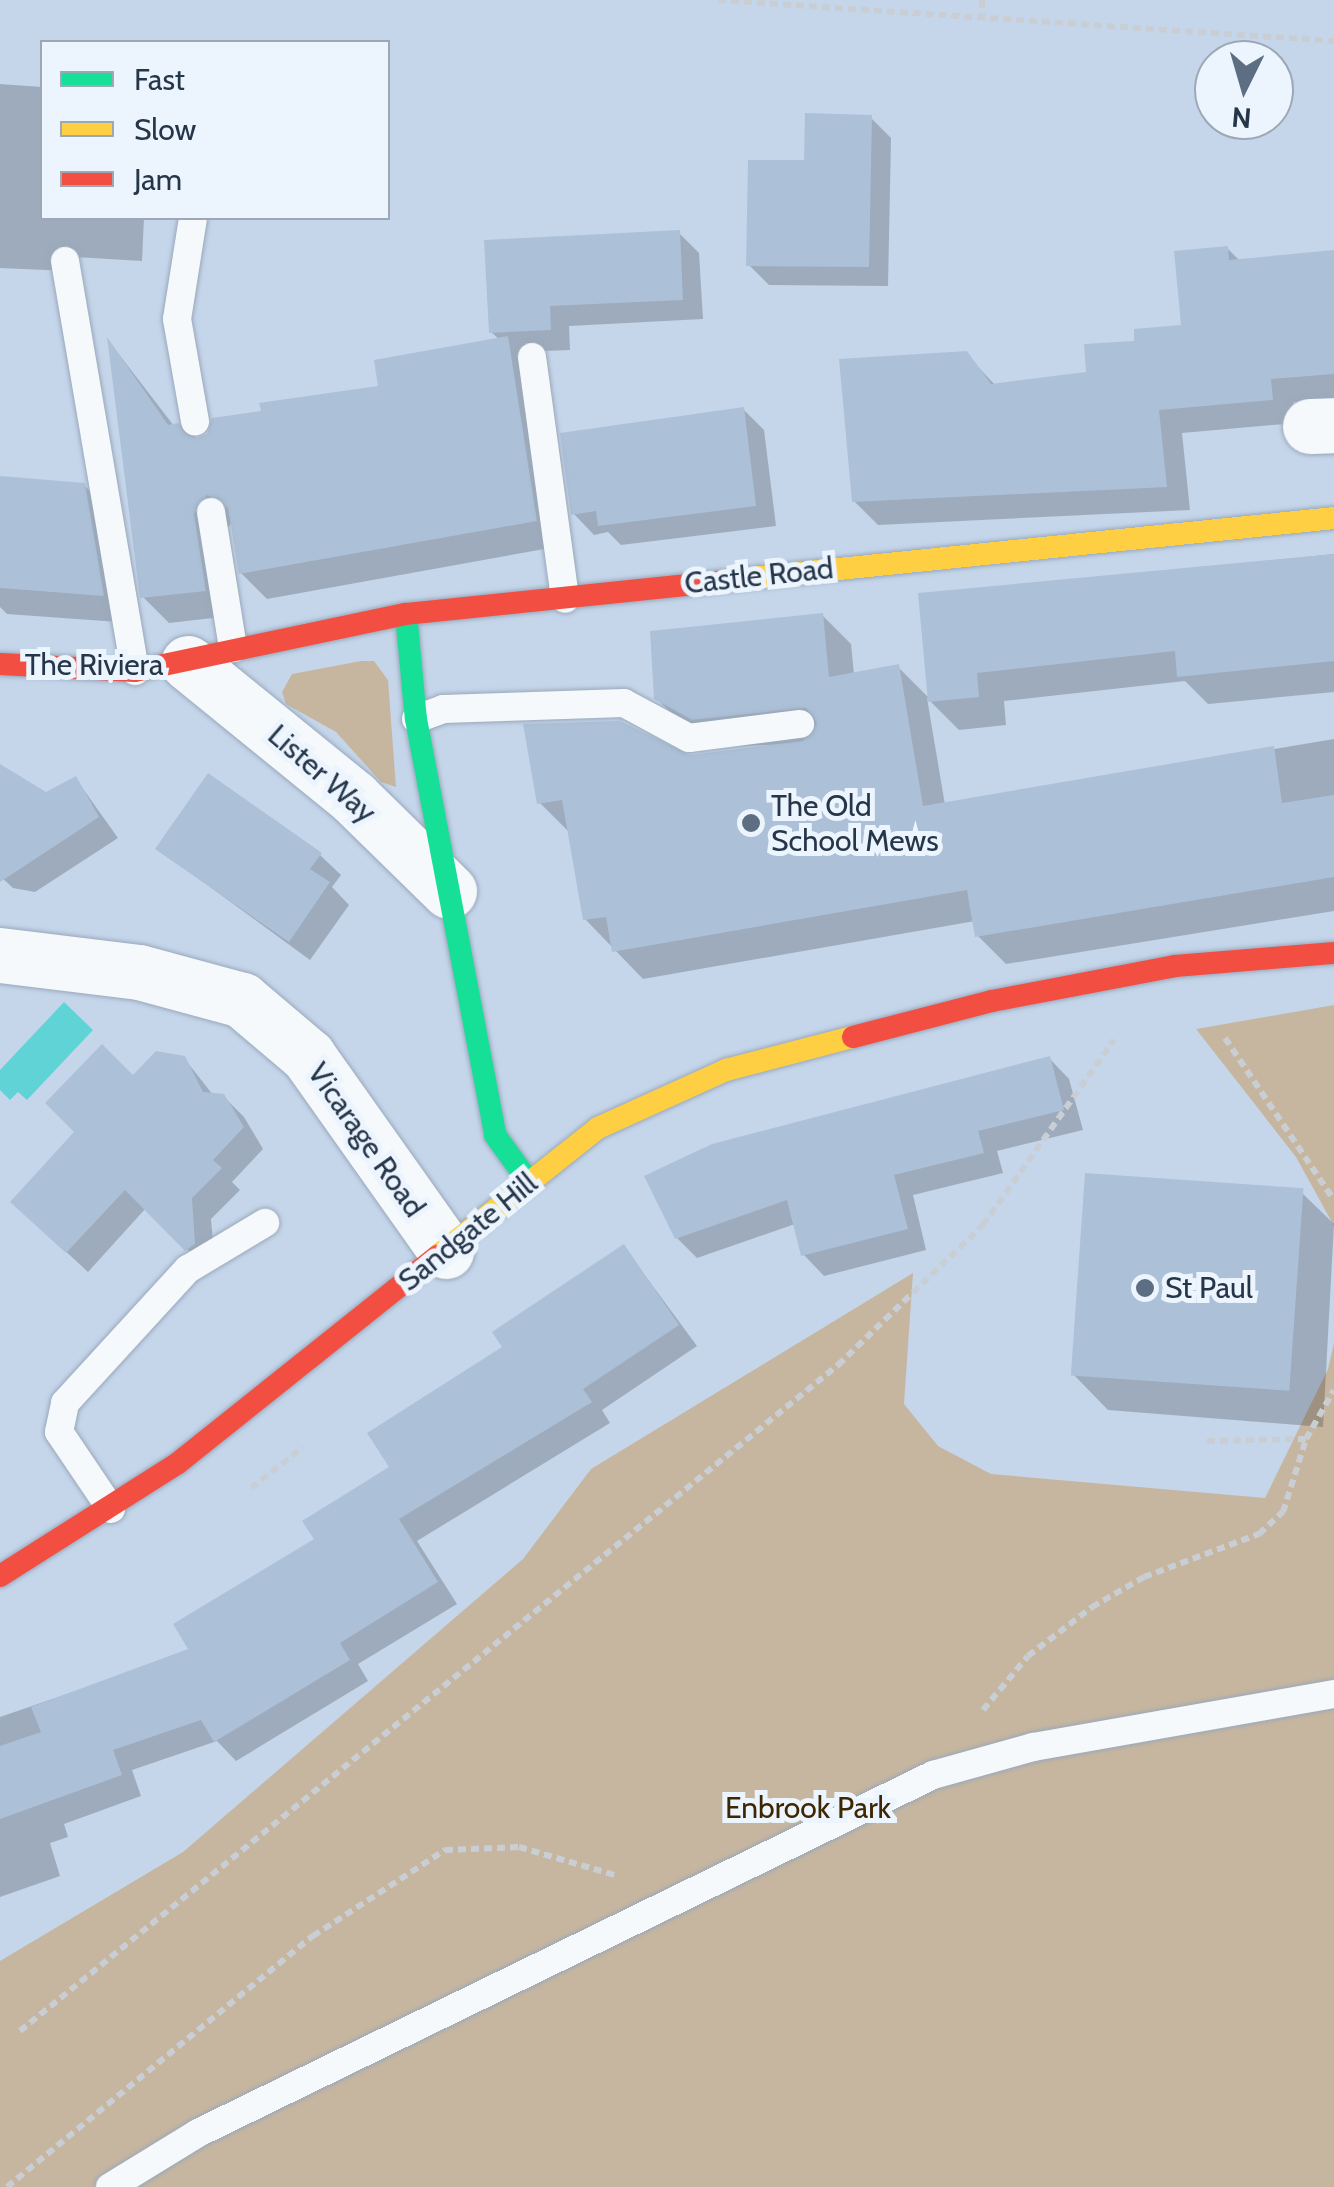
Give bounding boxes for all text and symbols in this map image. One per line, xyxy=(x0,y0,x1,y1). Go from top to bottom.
legend xyxy=(40,40,390,220)
north arrow xyxy=(1194,40,1294,140)
text: Fast xyxy=(134,61,185,98)
text: N xyxy=(1230,100,1253,136)
text: Slow xyxy=(134,111,196,148)
text: Jam xyxy=(134,161,182,198)
street label: Castle Road xyxy=(683,550,835,602)
street label: The Riviera xyxy=(25,647,163,683)
street label: Lister Way xyxy=(261,717,383,831)
place label: The Old School Mews xyxy=(771,788,939,858)
marker: The Old School Mews xyxy=(740,812,762,834)
street label: Vicarage Road xyxy=(300,1056,432,1224)
street label: Sandgate Hill xyxy=(391,1165,545,1299)
place label: St Paul xyxy=(1165,1270,1253,1306)
marker: St Paul xyxy=(1134,1277,1156,1299)
park label: Enbrook Park xyxy=(725,1790,891,1826)

